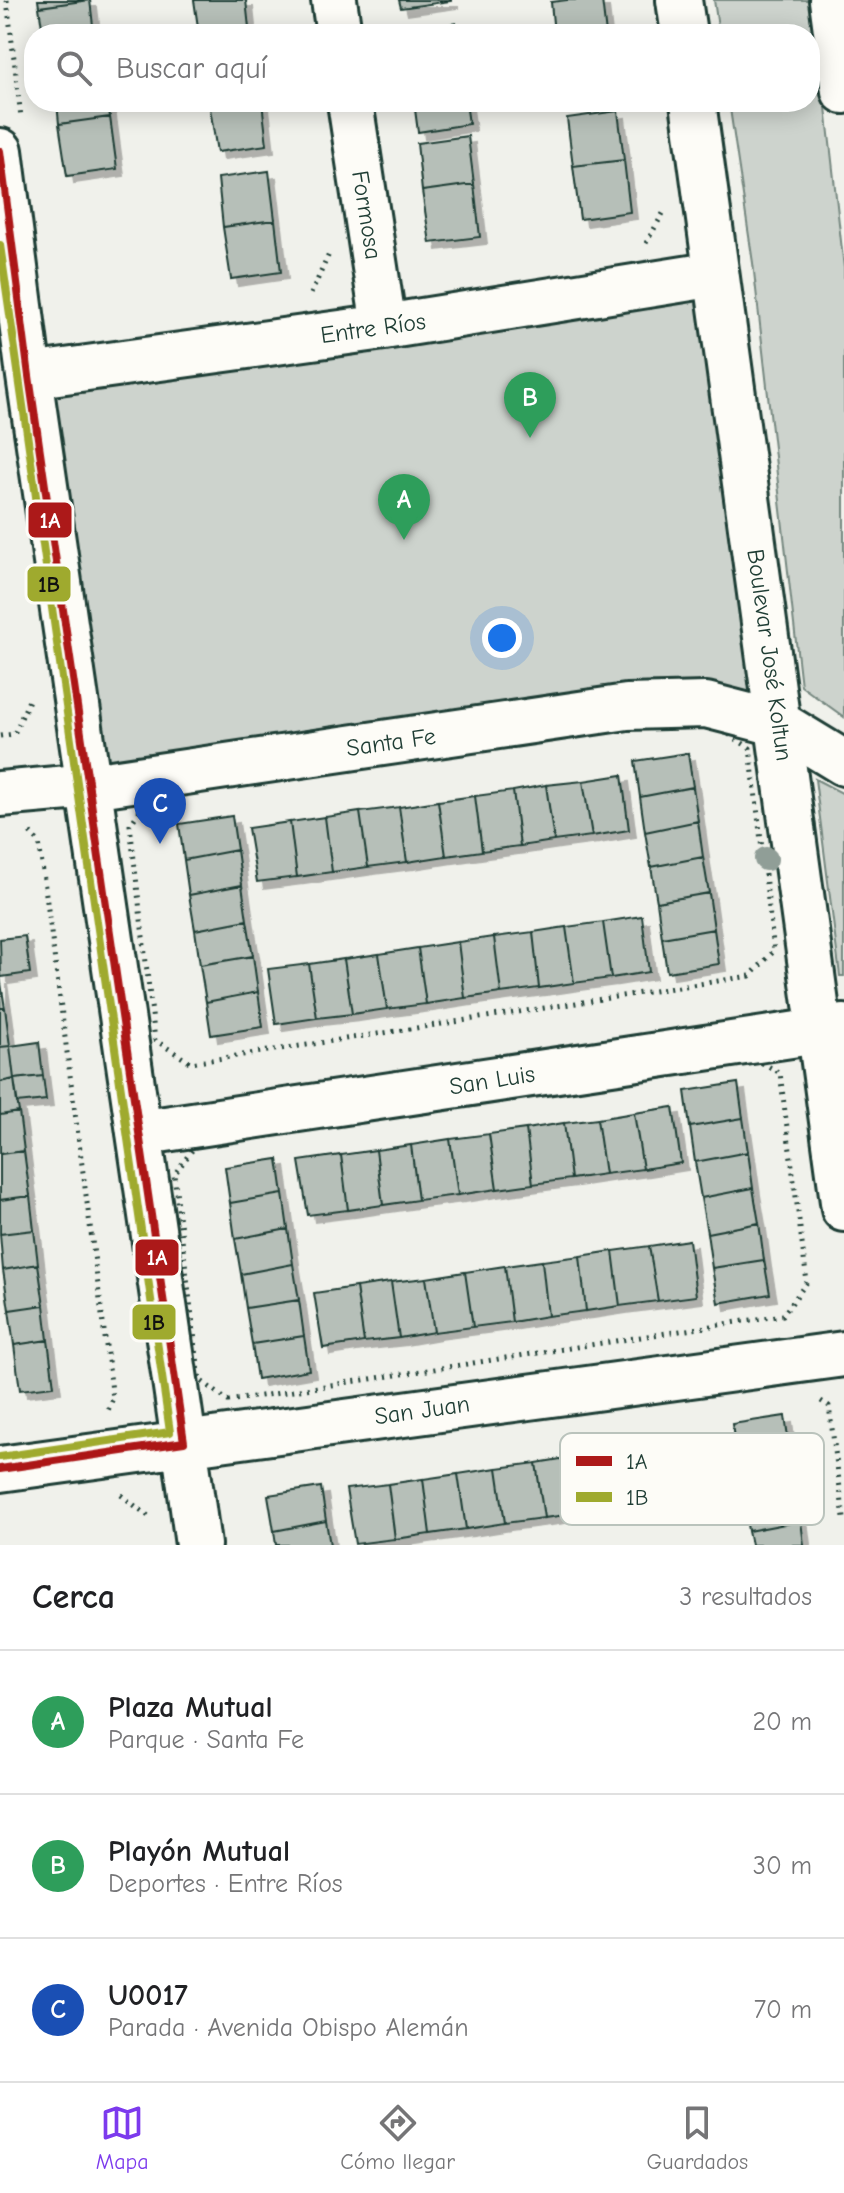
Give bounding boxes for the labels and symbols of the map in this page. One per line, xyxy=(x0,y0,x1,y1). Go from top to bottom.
street label: Formosa xyxy=(346,169,388,261)
street label: Entre Ríos xyxy=(319,307,427,349)
pin: B xyxy=(504,372,556,438)
pin: A xyxy=(378,474,430,540)
line badge: 1A xyxy=(27,501,73,539)
text: 1A xyxy=(40,508,60,534)
street label: Boulevar José Koltun xyxy=(741,547,799,763)
line badge: 1B xyxy=(26,565,72,603)
text: 1B xyxy=(38,572,60,598)
your location xyxy=(482,618,522,658)
street label: Santa Fe xyxy=(344,722,438,762)
pin: C xyxy=(134,778,186,844)
street label: San Luis xyxy=(447,1059,537,1101)
line badge: 1A xyxy=(134,1238,180,1277)
text: 1A xyxy=(147,1245,167,1271)
line badge: 1B xyxy=(131,1303,177,1341)
text: 1B xyxy=(143,1310,165,1336)
street label: San Juan xyxy=(373,1389,471,1431)
legend xyxy=(560,1433,824,1525)
text: 1A xyxy=(626,1449,648,1475)
text: 1B xyxy=(626,1485,648,1511)

